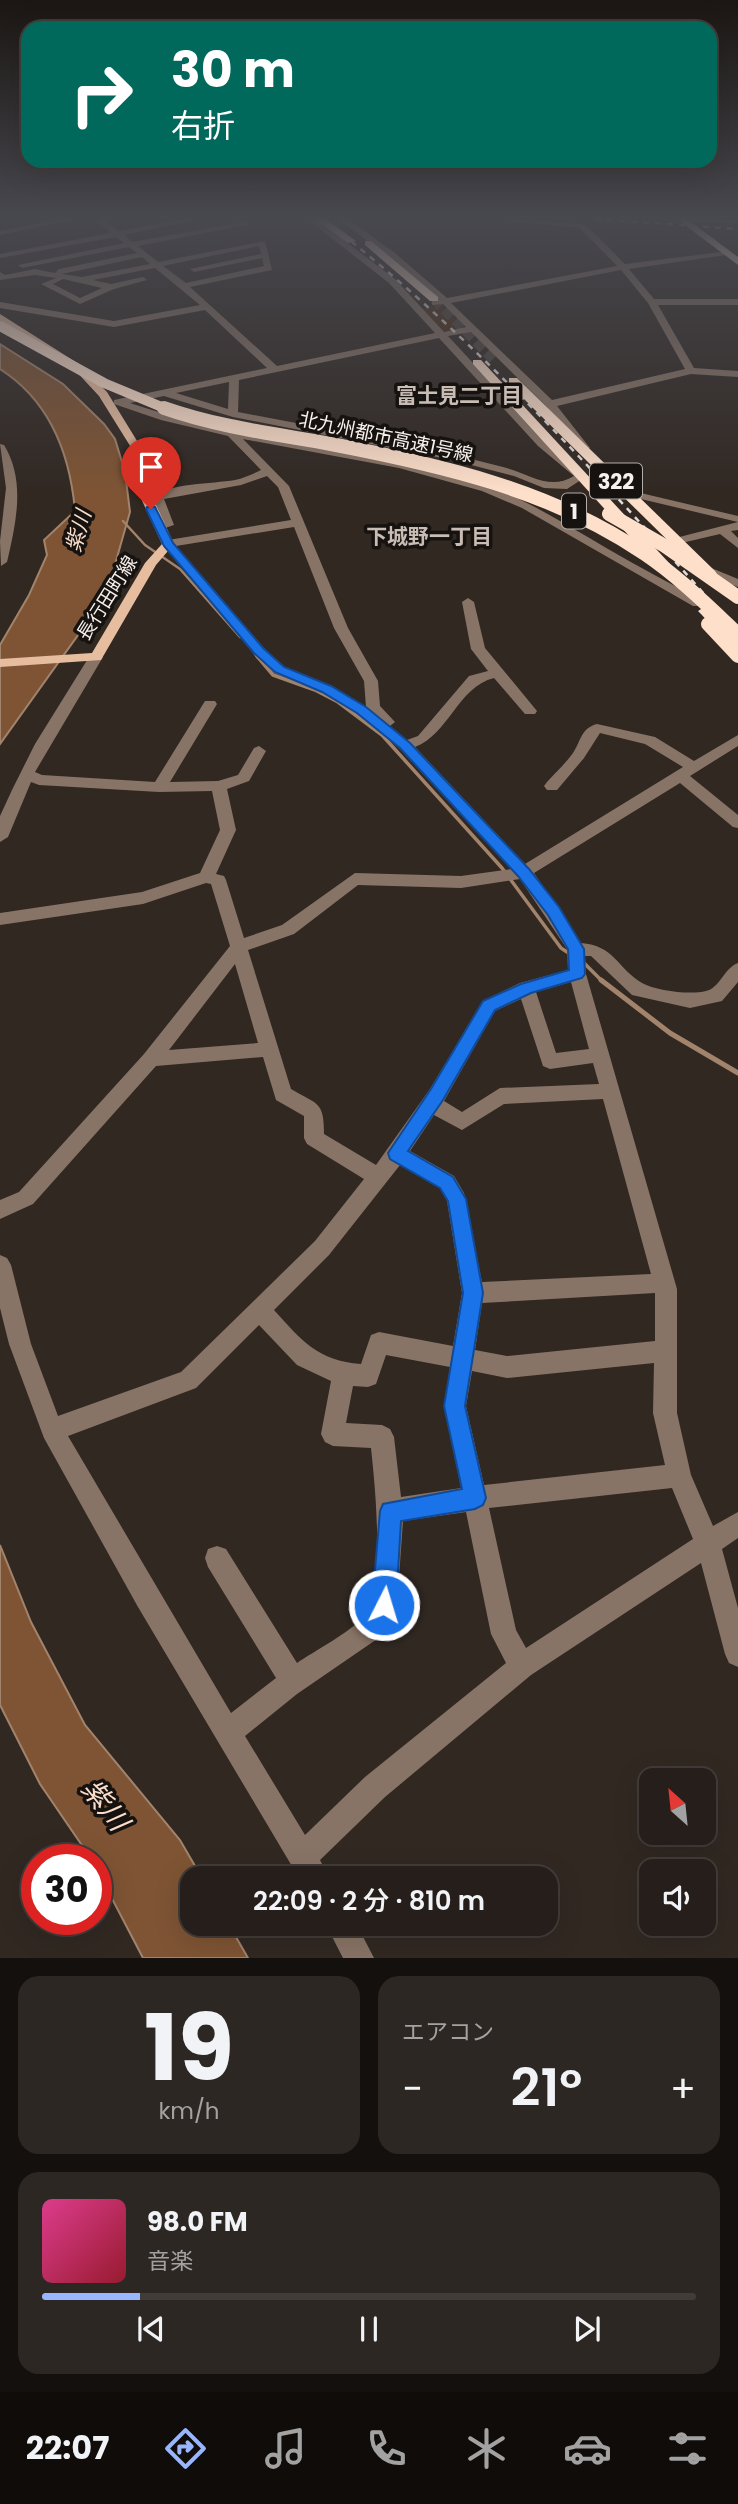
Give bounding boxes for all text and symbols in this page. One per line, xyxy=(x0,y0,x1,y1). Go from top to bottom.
text: 30 m xyxy=(171,36,295,104)
icon: right xyxy=(56,49,147,140)
text: 右折 xyxy=(171,103,235,148)
district label: 富士見二丁目 xyxy=(396,381,522,410)
street label: 北九州都市高速1号線 xyxy=(297,405,475,469)
pin xyxy=(121,437,181,509)
icon: arrive xyxy=(132,448,170,486)
road number: 322 xyxy=(590,463,642,498)
road number: 1 xyxy=(562,494,586,528)
water label: 紫川 xyxy=(58,505,98,555)
district label: 下城野一丁目 xyxy=(366,522,492,551)
street label: 長行田町線 xyxy=(70,551,144,645)
position arrow xyxy=(347,1568,421,1642)
north arrow xyxy=(639,1768,716,1844)
map controls xyxy=(639,1768,716,1936)
water label: 紫川 xyxy=(72,1771,139,1841)
speed limit sign: 30 xyxy=(21,1844,112,1935)
button: sound xyxy=(639,1859,716,1936)
text: 22:09 · 2 分 · 810 m xyxy=(253,1883,485,1919)
text: 19 xyxy=(144,1984,234,2112)
text: エアコン xyxy=(402,2016,494,2048)
text: 21° xyxy=(511,2051,582,2124)
text: − xyxy=(402,2062,423,2115)
text: + xyxy=(670,2062,696,2115)
text: km/h xyxy=(158,2095,220,2127)
text: 98.0 FM xyxy=(147,2204,248,2240)
text: 音楽 xyxy=(147,2245,193,2277)
icon: previous xyxy=(132,2310,170,2348)
icon: pause xyxy=(350,2310,388,2348)
icon: next xyxy=(568,2310,606,2348)
icon: directions xyxy=(161,2424,210,2473)
icon: music xyxy=(261,2424,310,2473)
icon: phone xyxy=(362,2424,411,2473)
icon: climate xyxy=(462,2424,511,2473)
icon: car xyxy=(563,2424,612,2473)
icon: filters xyxy=(663,2424,712,2473)
text: 22:07 xyxy=(26,2425,109,2470)

